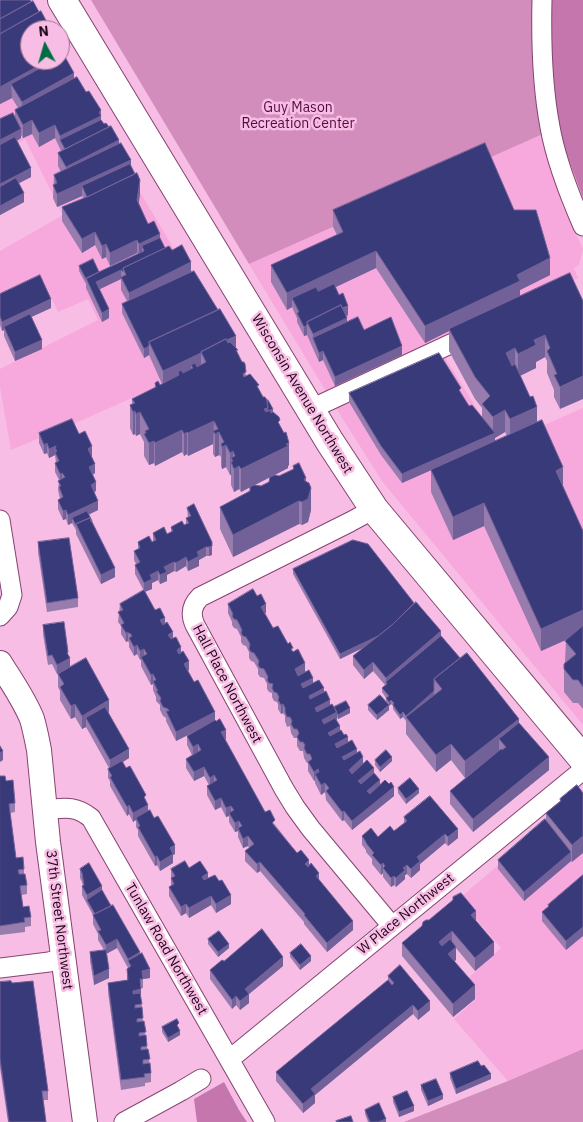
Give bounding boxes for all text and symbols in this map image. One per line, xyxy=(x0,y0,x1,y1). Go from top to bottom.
north arrow xyxy=(20,20,70,70)
text: N xyxy=(38,22,50,41)
park label: Guy Mason Recreation Center xyxy=(241,100,355,132)
street label: Wisconsin Avenue Northwest xyxy=(248,311,356,477)
street label: Hall Place Northwest xyxy=(189,622,265,746)
street label: 37th Street Northwest xyxy=(42,849,76,991)
street label: W Place Northwest xyxy=(354,870,458,958)
street label: Tunlaw Road Northwest xyxy=(121,880,211,1018)

